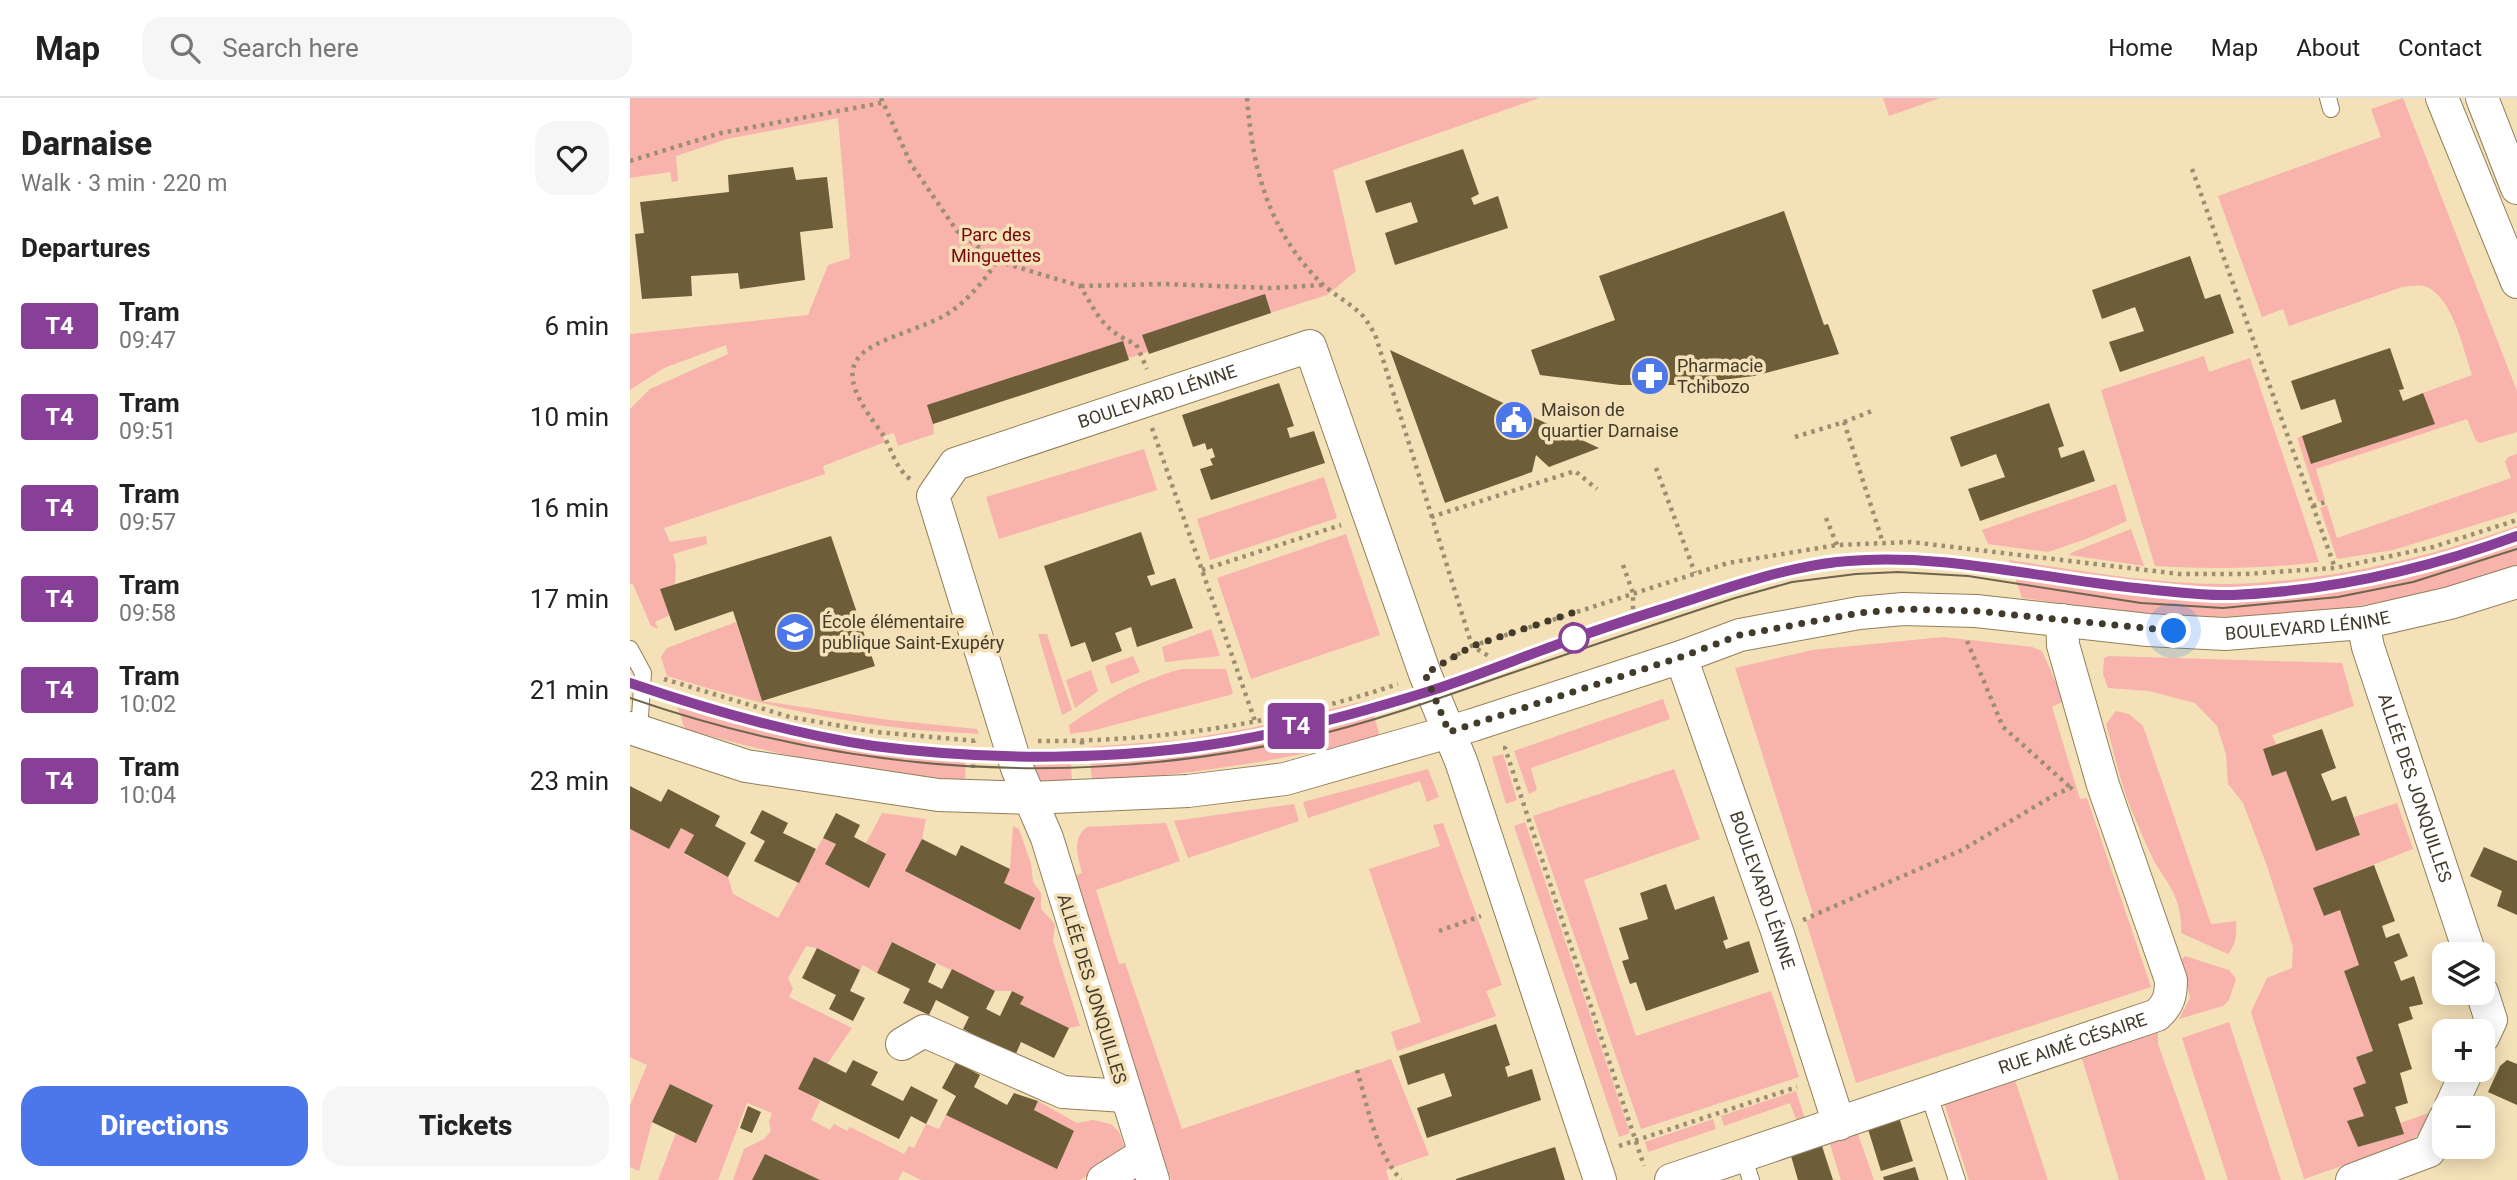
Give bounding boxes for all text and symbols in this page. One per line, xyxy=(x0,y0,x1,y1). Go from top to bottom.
search box xyxy=(142,17,632,80)
text: Map xyxy=(35,29,100,68)
icon: search xyxy=(166,29,204,67)
text: Search here xyxy=(222,33,359,63)
text: Home xyxy=(2108,34,2173,62)
text: Map xyxy=(2211,34,2258,62)
text: About xyxy=(2296,34,2360,62)
text: Contact xyxy=(2398,34,2482,62)
button: heart xyxy=(535,121,609,195)
text: Darnaise xyxy=(21,124,152,163)
text: Walk · 3 min · 220 m xyxy=(21,170,227,197)
park label: Parc des Minguettes xyxy=(951,224,1041,266)
text: Departures xyxy=(21,233,151,263)
text: Tram xyxy=(119,297,180,327)
text: 6 min xyxy=(544,311,609,341)
text: T4 xyxy=(45,312,74,340)
text: 09:47 xyxy=(119,327,176,354)
pharmacy icon: Pharmacie Tchibozo xyxy=(1629,355,1671,397)
place label: Pharmacie Tchibozo xyxy=(1677,355,1763,397)
street label: BOULEVARD LÉNINE xyxy=(1075,360,1239,432)
text: Tram xyxy=(119,388,180,418)
public building icon: Maison de quartier Darnaise xyxy=(1493,399,1535,441)
place label: Maison de quartier Darnaise xyxy=(1541,399,1679,441)
text: 10 min xyxy=(530,402,609,432)
text: T4 xyxy=(45,403,74,431)
text: 09:51 xyxy=(119,418,176,445)
text: Tram xyxy=(119,479,180,509)
text: 16 min xyxy=(530,493,609,523)
text: T4 xyxy=(45,494,74,522)
text: 09:57 xyxy=(119,509,176,536)
text: Tram xyxy=(119,570,180,600)
text: 17 min xyxy=(530,584,609,614)
text: T4 xyxy=(45,585,74,613)
text: 09:58 xyxy=(119,600,176,627)
street label: BOULEVARD LÉNINE xyxy=(2224,606,2392,644)
school or university icon: École élémentaire publique Saint-Exupéry xyxy=(774,611,816,653)
place label: École élémentaire publique Saint-Exupéry xyxy=(822,611,1005,653)
your location xyxy=(2156,613,2191,648)
unlabelled marker xyxy=(1559,623,1589,653)
text: Tram xyxy=(119,661,180,691)
text: 21 min xyxy=(530,675,609,705)
text: T4 xyxy=(45,676,74,704)
text: 10:02 xyxy=(119,691,176,718)
street label: ALLÉE DES JONQUILLES xyxy=(2374,691,2457,885)
line badge: T4 xyxy=(1264,703,1328,749)
text: T4 xyxy=(1282,712,1310,740)
text: Tram xyxy=(119,752,180,782)
text: 23 min xyxy=(530,766,609,796)
text: T4 xyxy=(45,767,74,795)
text: 10:04 xyxy=(119,782,176,809)
street label: BOULEVARD LÉNINE xyxy=(1726,808,1800,972)
street label: ALLÉE DES JONQUILLES xyxy=(1054,891,1132,1087)
map controls xyxy=(2432,942,2495,1159)
button: layers xyxy=(2432,942,2495,1005)
street label: RUE AIMÉ CÉSAIRE xyxy=(1995,1008,2149,1078)
button: + xyxy=(2432,1019,2495,1082)
button: Directions xyxy=(21,1086,308,1166)
button: Tickets xyxy=(322,1086,609,1166)
button: − xyxy=(2432,1096,2495,1159)

